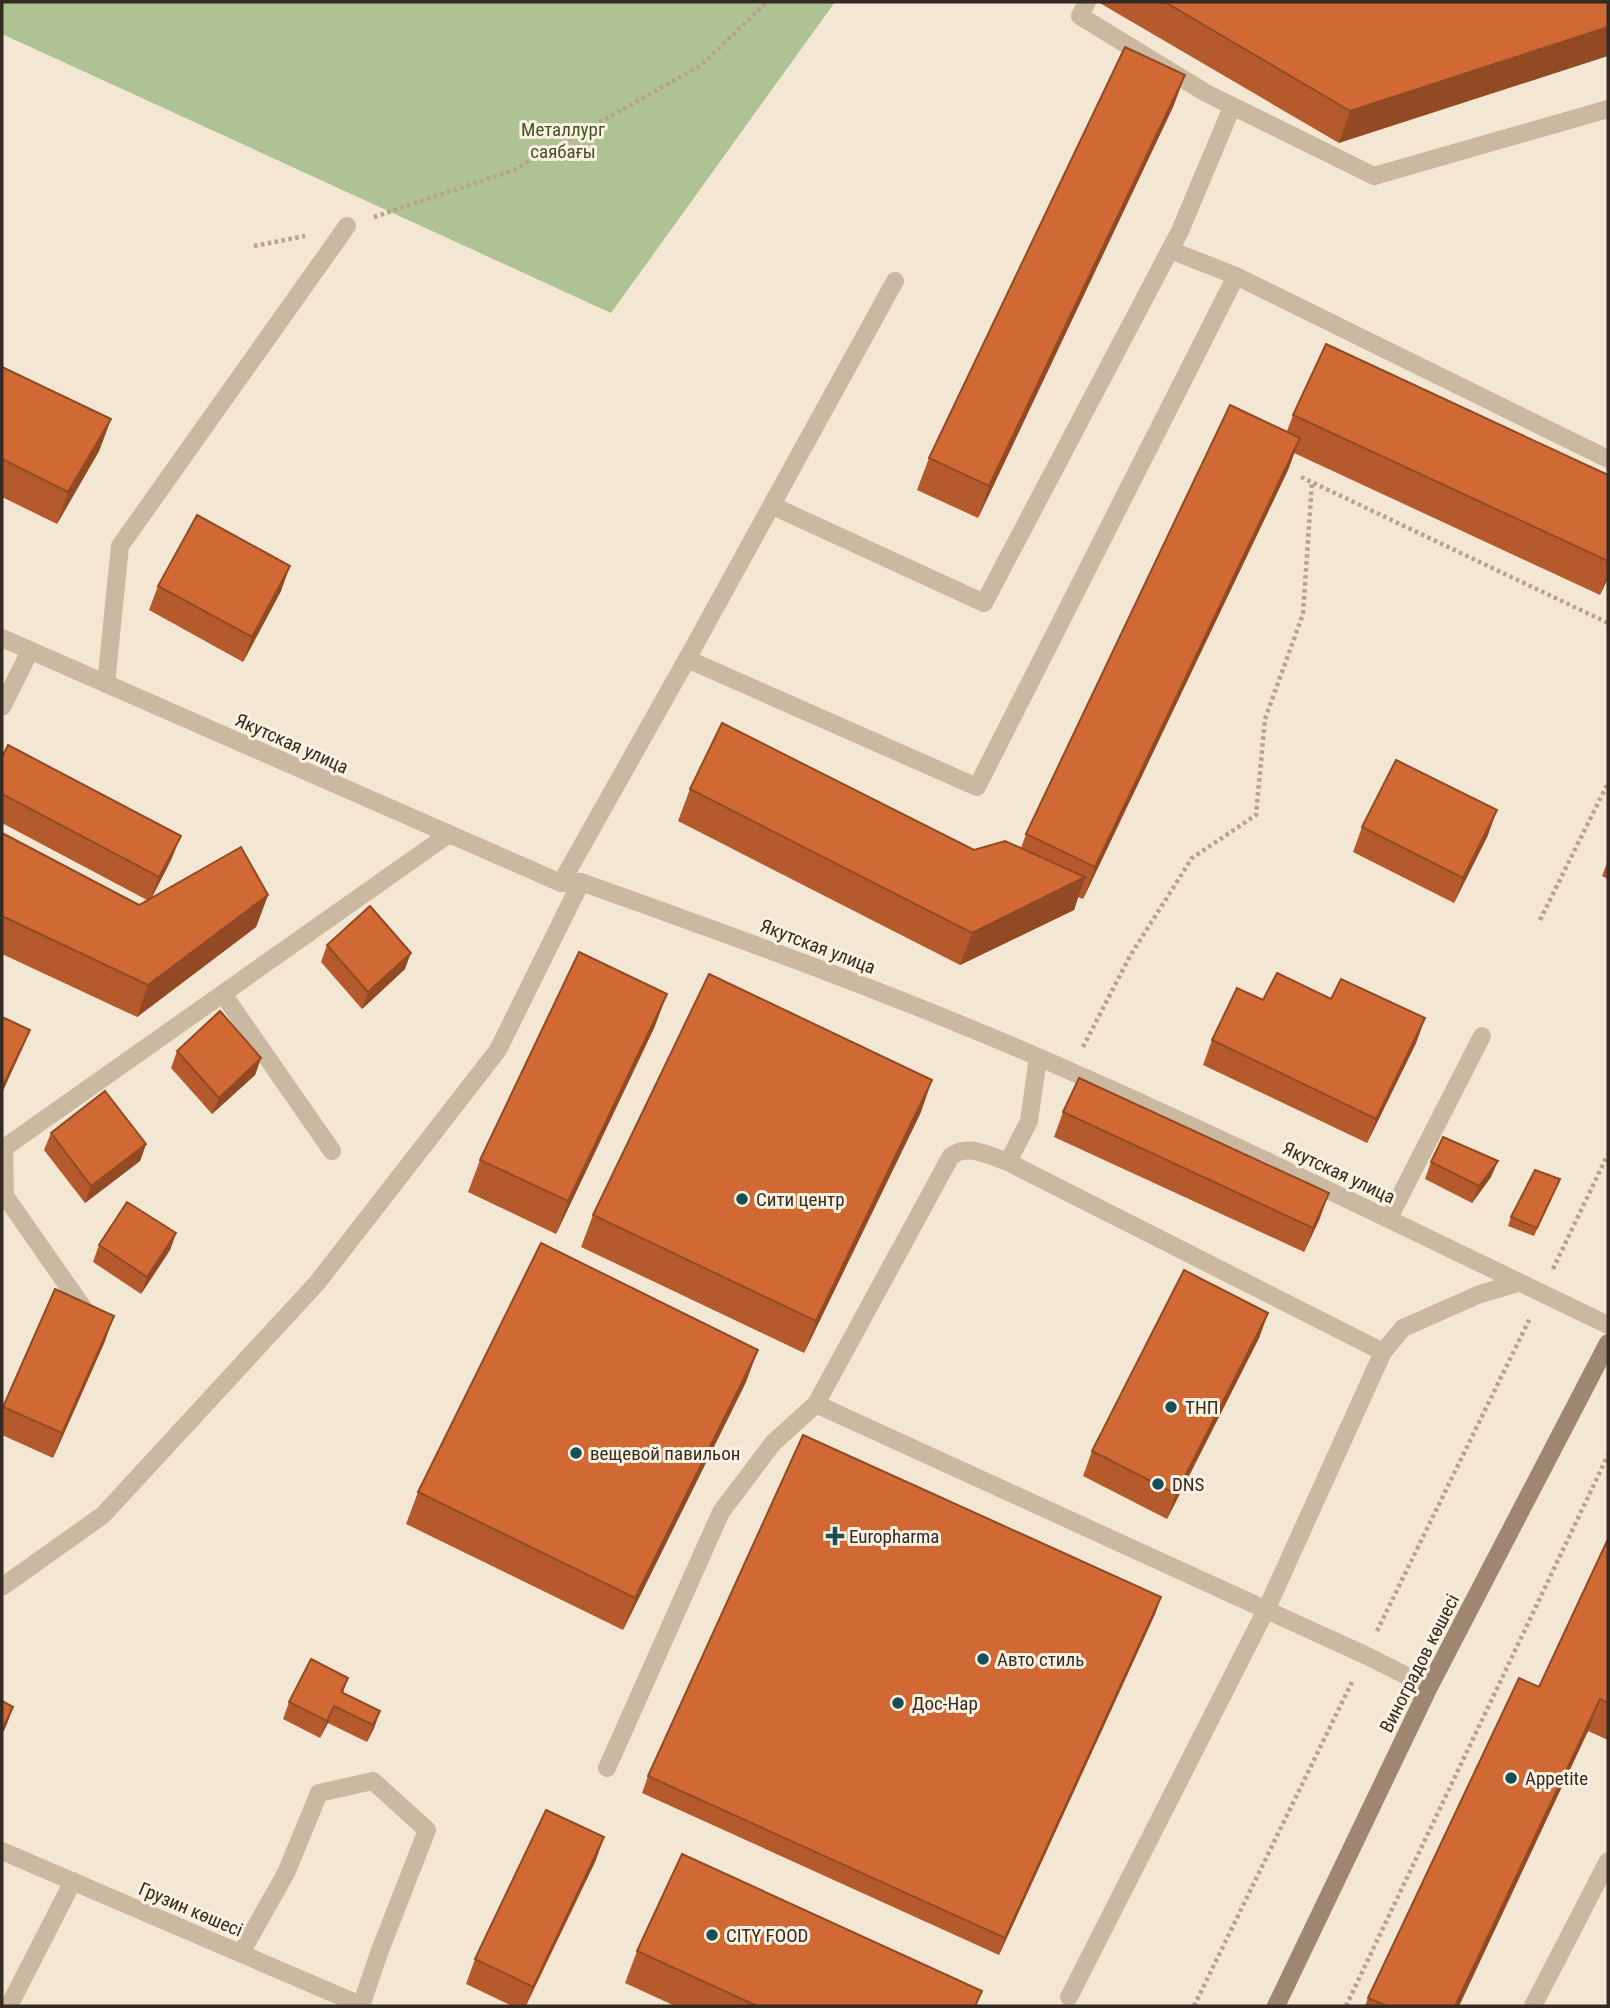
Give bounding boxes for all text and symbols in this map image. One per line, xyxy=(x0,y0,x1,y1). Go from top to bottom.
park label: Металлург саябағы xyxy=(521,118,605,163)
street label: Якутская улица xyxy=(232,708,352,779)
street label: Якутская улица xyxy=(757,914,879,979)
street label: Якутская улица xyxy=(1279,1136,1399,1209)
place label: Сити центр xyxy=(756,1188,845,1211)
marker: Сити центр xyxy=(734,1191,750,1207)
place label: ТНП xyxy=(1185,1396,1218,1419)
marker: ТНП xyxy=(1163,1399,1179,1415)
place label: вещевой павильон xyxy=(590,1442,740,1465)
marker: вещевой павильон xyxy=(568,1445,584,1461)
place label: DNS xyxy=(1172,1473,1205,1496)
marker: DNS xyxy=(1150,1476,1166,1492)
place label: Europharma xyxy=(849,1525,939,1548)
marker: Europharma xyxy=(827,1528,843,1544)
street label: Виноградов көшесі xyxy=(1375,1590,1464,1736)
place label: Авто стиль xyxy=(997,1648,1084,1671)
marker: Авто стиль xyxy=(975,1651,991,1667)
place label: Дос-Нар xyxy=(912,1692,978,1715)
marker: Дос-Нар xyxy=(890,1695,906,1711)
place label: Appetite xyxy=(1525,1767,1588,1790)
marker: Appetite xyxy=(1503,1770,1519,1786)
street label: Грузин көшесі xyxy=(135,1877,246,1942)
place label: CITY FOOD xyxy=(726,1924,808,1947)
marker: CITY FOOD xyxy=(704,1927,720,1943)

